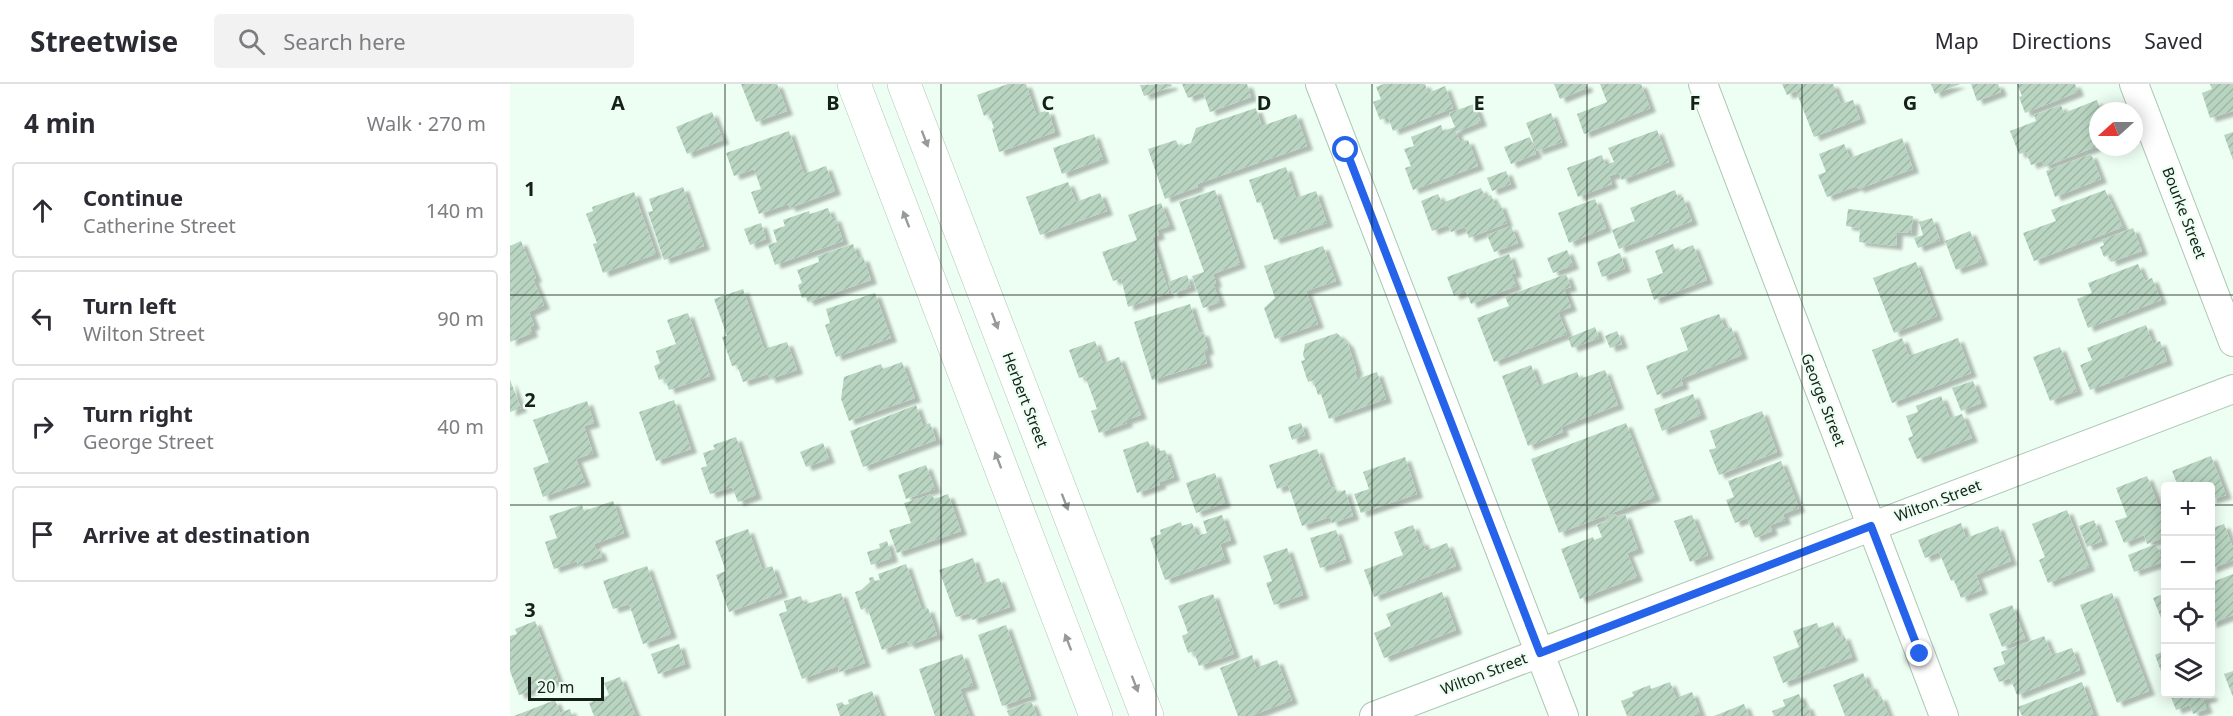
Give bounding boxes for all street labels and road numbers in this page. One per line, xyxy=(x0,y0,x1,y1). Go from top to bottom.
street label: Bourke Street xyxy=(2158,164,2212,262)
street label: Herbert Street xyxy=(999,349,1054,451)
street label: George Street xyxy=(1797,350,1851,449)
street label: Wilton Street xyxy=(1891,474,1984,526)
street label: Wilton Street xyxy=(1437,647,1530,699)

